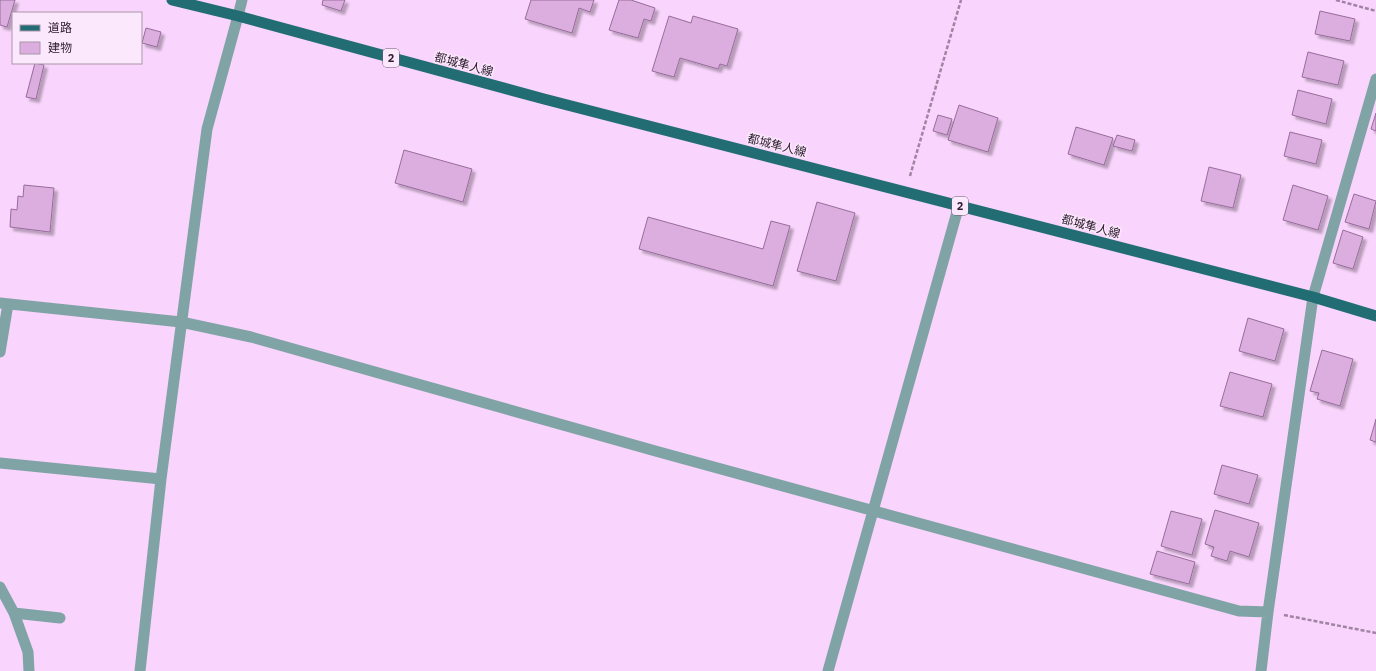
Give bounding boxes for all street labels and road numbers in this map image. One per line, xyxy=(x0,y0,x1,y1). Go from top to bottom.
road number: 2 xyxy=(383,49,399,67)
street label: 都城隼人線 xyxy=(433,49,495,79)
street label: 都城隼人線 xyxy=(746,130,808,160)
road number: 2 xyxy=(952,197,968,215)
street label: 都城隼人線 xyxy=(1060,211,1122,241)

